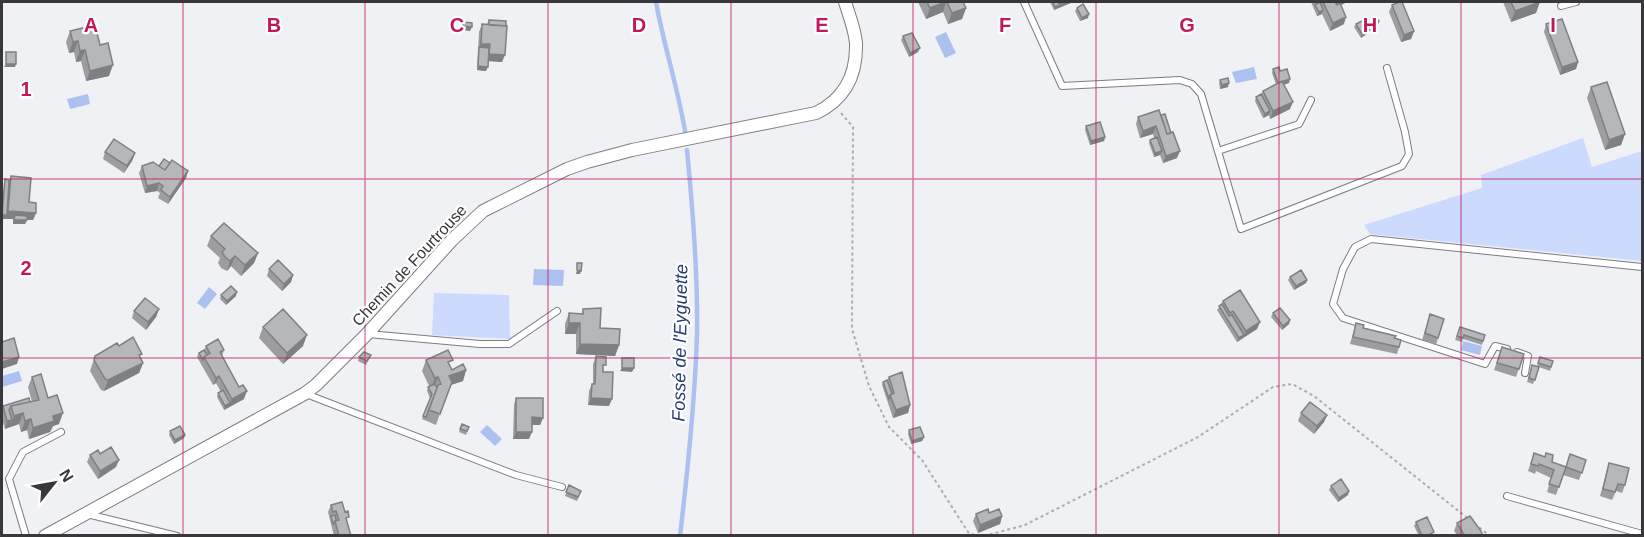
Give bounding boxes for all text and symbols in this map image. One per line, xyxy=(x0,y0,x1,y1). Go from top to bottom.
text: A xyxy=(84,14,98,36)
text: B xyxy=(267,14,281,36)
text: C xyxy=(450,14,464,36)
text: D xyxy=(632,14,646,36)
text: E xyxy=(815,14,829,36)
text: F xyxy=(999,14,1011,36)
text: G xyxy=(1179,14,1195,36)
text: H xyxy=(1363,14,1377,36)
text: I xyxy=(1550,14,1556,36)
text: 1 xyxy=(20,78,32,100)
street label: Chemin de Fourtrouse xyxy=(349,201,470,329)
text: 2 xyxy=(20,257,32,279)
water label: Fossé de l'Eyguette xyxy=(669,264,691,422)
north arrow xyxy=(24,453,84,513)
text: N xyxy=(56,466,77,485)

